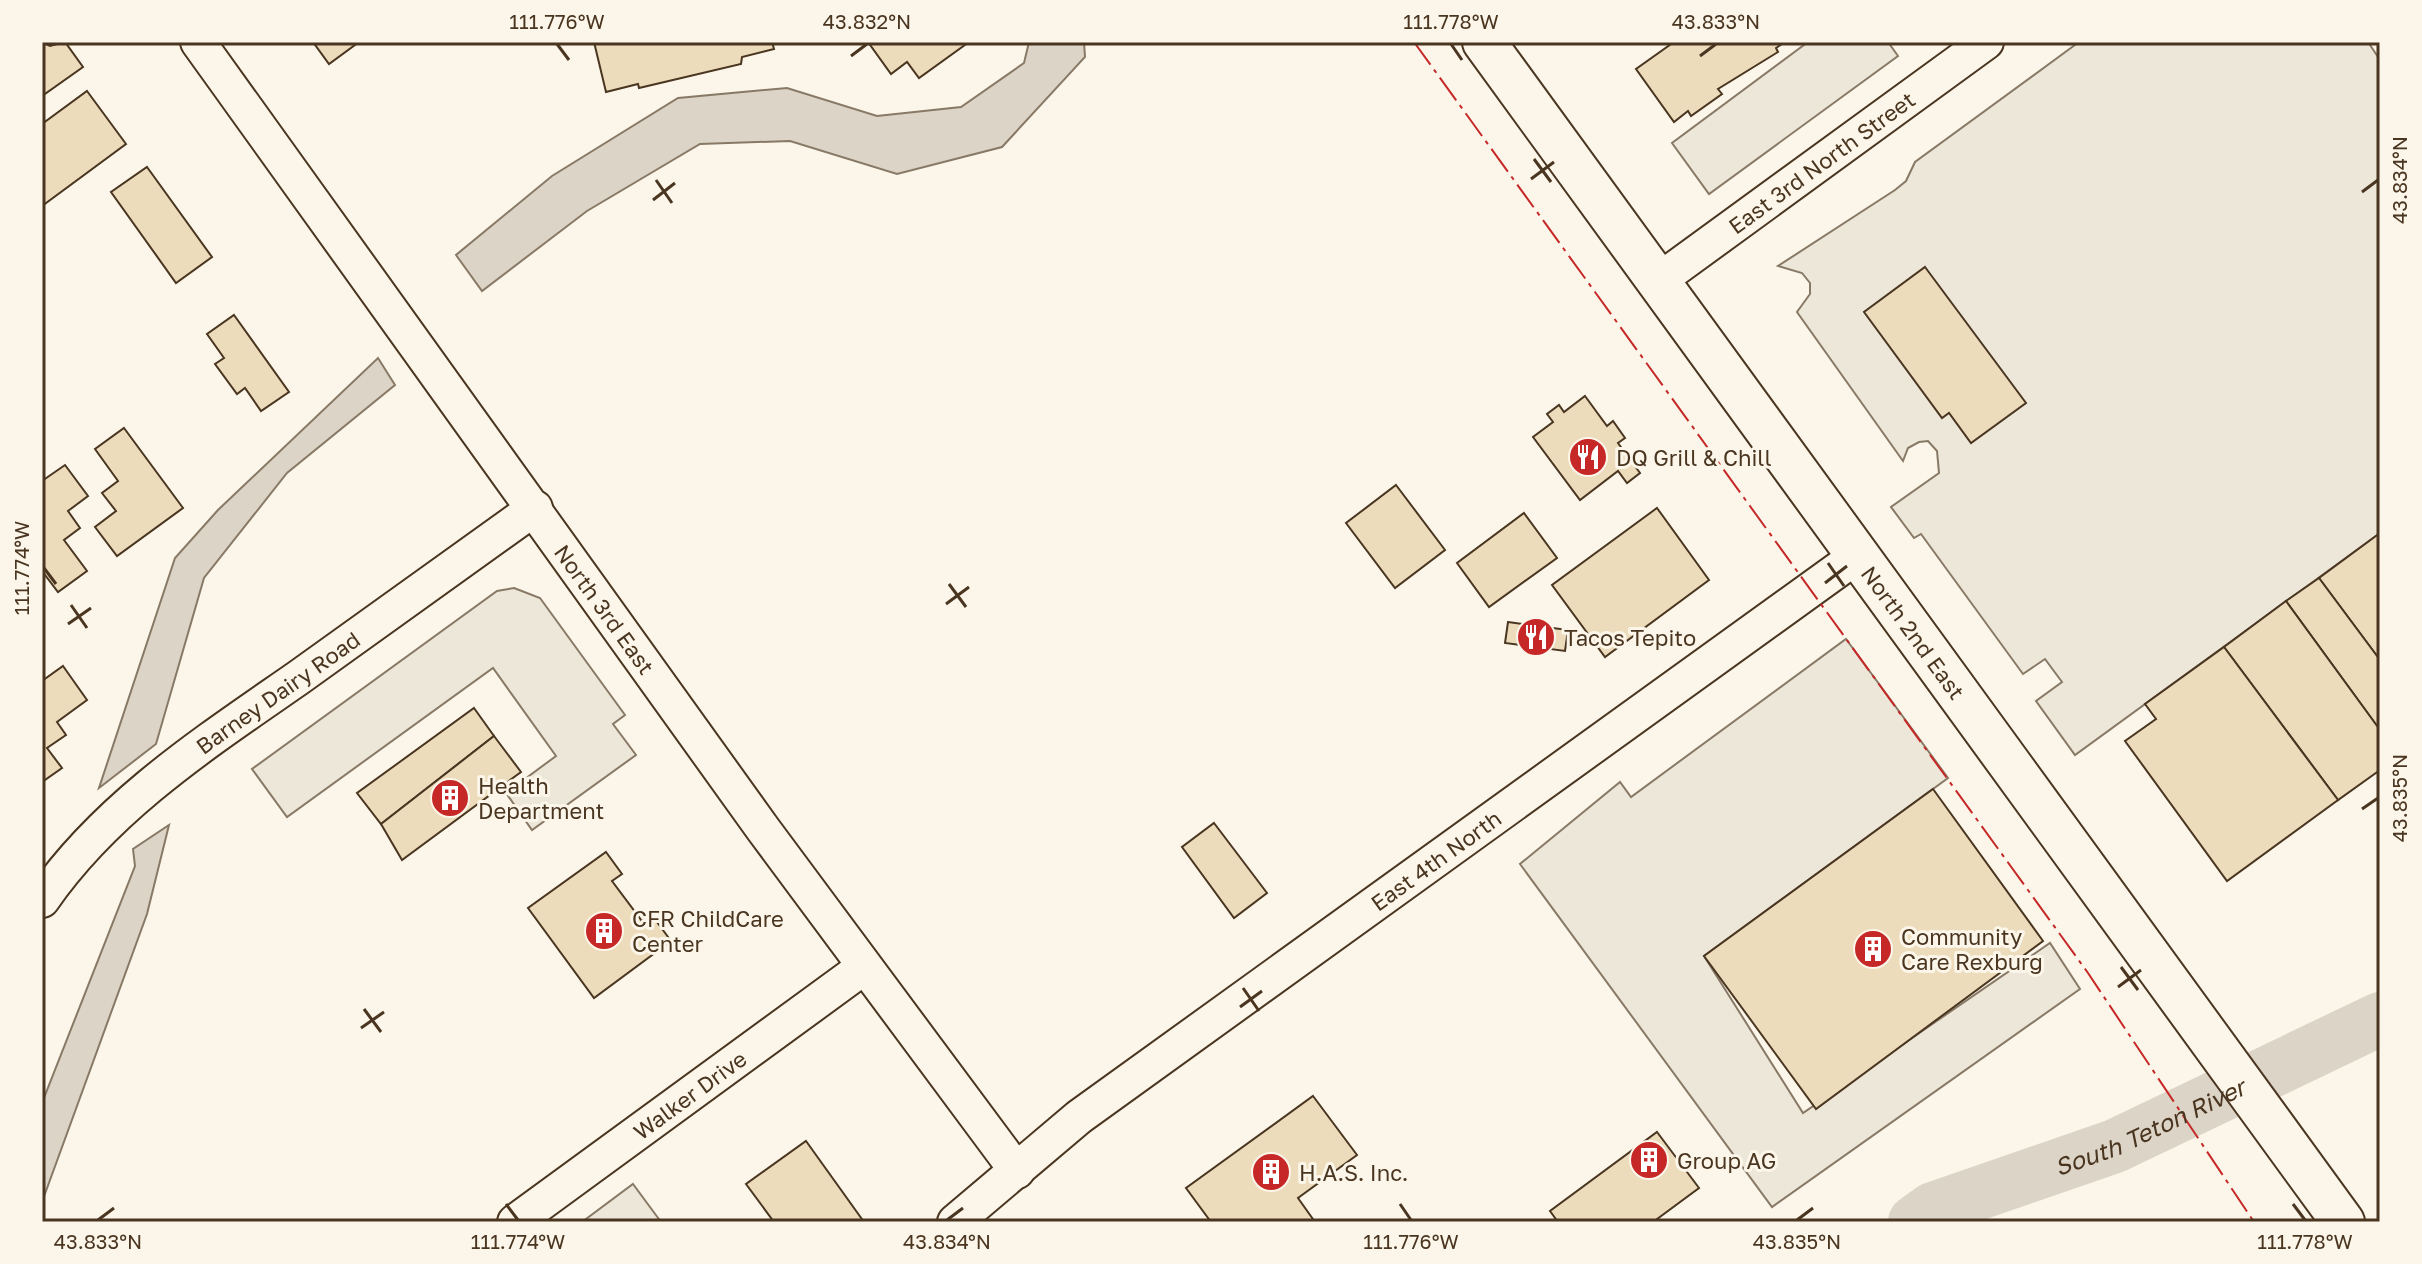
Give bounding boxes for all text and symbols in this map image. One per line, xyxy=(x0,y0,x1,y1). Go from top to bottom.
text: 111.776°W xyxy=(509,9,605,33)
text: 43.832°N xyxy=(823,9,911,33)
text: 111.778°W xyxy=(1403,9,1499,33)
text: 43.833°N xyxy=(1672,9,1760,33)
street label: East 3rd North Street xyxy=(1723,85,1920,239)
text: 43.834°N xyxy=(2387,136,2411,224)
restaurant icon: DQ Grill & Chill xyxy=(1567,436,1609,478)
place label: DQ Grill & Chill xyxy=(1616,444,1771,471)
text: 111.774°W xyxy=(9,521,33,615)
street label: North 3rd East xyxy=(549,539,661,679)
street label: North 2nd East xyxy=(1856,560,1971,704)
restaurant icon: Tacos Tepito xyxy=(1515,616,1557,658)
place label: Tacos Tepito xyxy=(1564,624,1696,651)
street label: Barney Dairy Road xyxy=(190,625,365,759)
text: 43.835°N xyxy=(2387,754,2411,842)
place label: Health Department xyxy=(478,772,604,824)
building icon: Health Department xyxy=(429,777,471,819)
street label: East 4th North xyxy=(1365,804,1506,916)
place label: CFR ChildCare Center xyxy=(632,905,784,957)
building icon: CFR ChildCare Center xyxy=(583,910,625,952)
place label: Community Care Rexburg xyxy=(1901,923,2043,975)
building icon: Community Care Rexburg xyxy=(1852,928,1894,970)
street label: Walker Drive xyxy=(628,1044,751,1145)
water label: South Teton River xyxy=(2050,1070,2252,1180)
building icon: Group AG xyxy=(1628,1139,1670,1181)
place label: Group AG xyxy=(1677,1147,1776,1174)
building icon: H.A.S. Inc. xyxy=(1250,1151,1292,1193)
place label: H.A.S. Inc. xyxy=(1299,1159,1408,1186)
text: 43.833°N xyxy=(54,1229,142,1253)
text: 111.774°W xyxy=(471,1229,565,1253)
text: 43.834°N xyxy=(903,1229,991,1253)
text: 111.776°W xyxy=(1363,1229,1459,1253)
text: 43.835°N xyxy=(1753,1229,1841,1253)
text: 111.778°W xyxy=(2257,1229,2353,1253)

